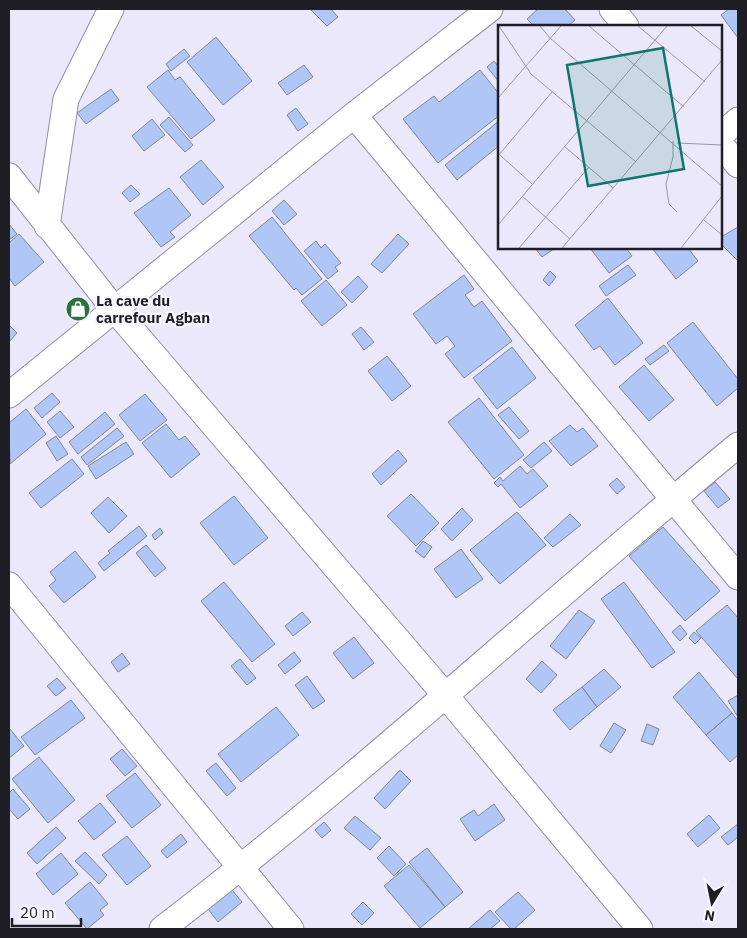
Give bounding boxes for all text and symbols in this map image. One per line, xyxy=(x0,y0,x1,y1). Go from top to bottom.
inset map xyxy=(498,25,722,249)
place label: La cave du carrefour Agban xyxy=(96,291,210,327)
shop icon: La cave du carrefour Agban xyxy=(65,296,91,322)
north arrow xyxy=(687,878,737,928)
scale bar xyxy=(12,896,81,928)
text: 20 m xyxy=(20,903,55,922)
text: N xyxy=(703,906,716,926)

